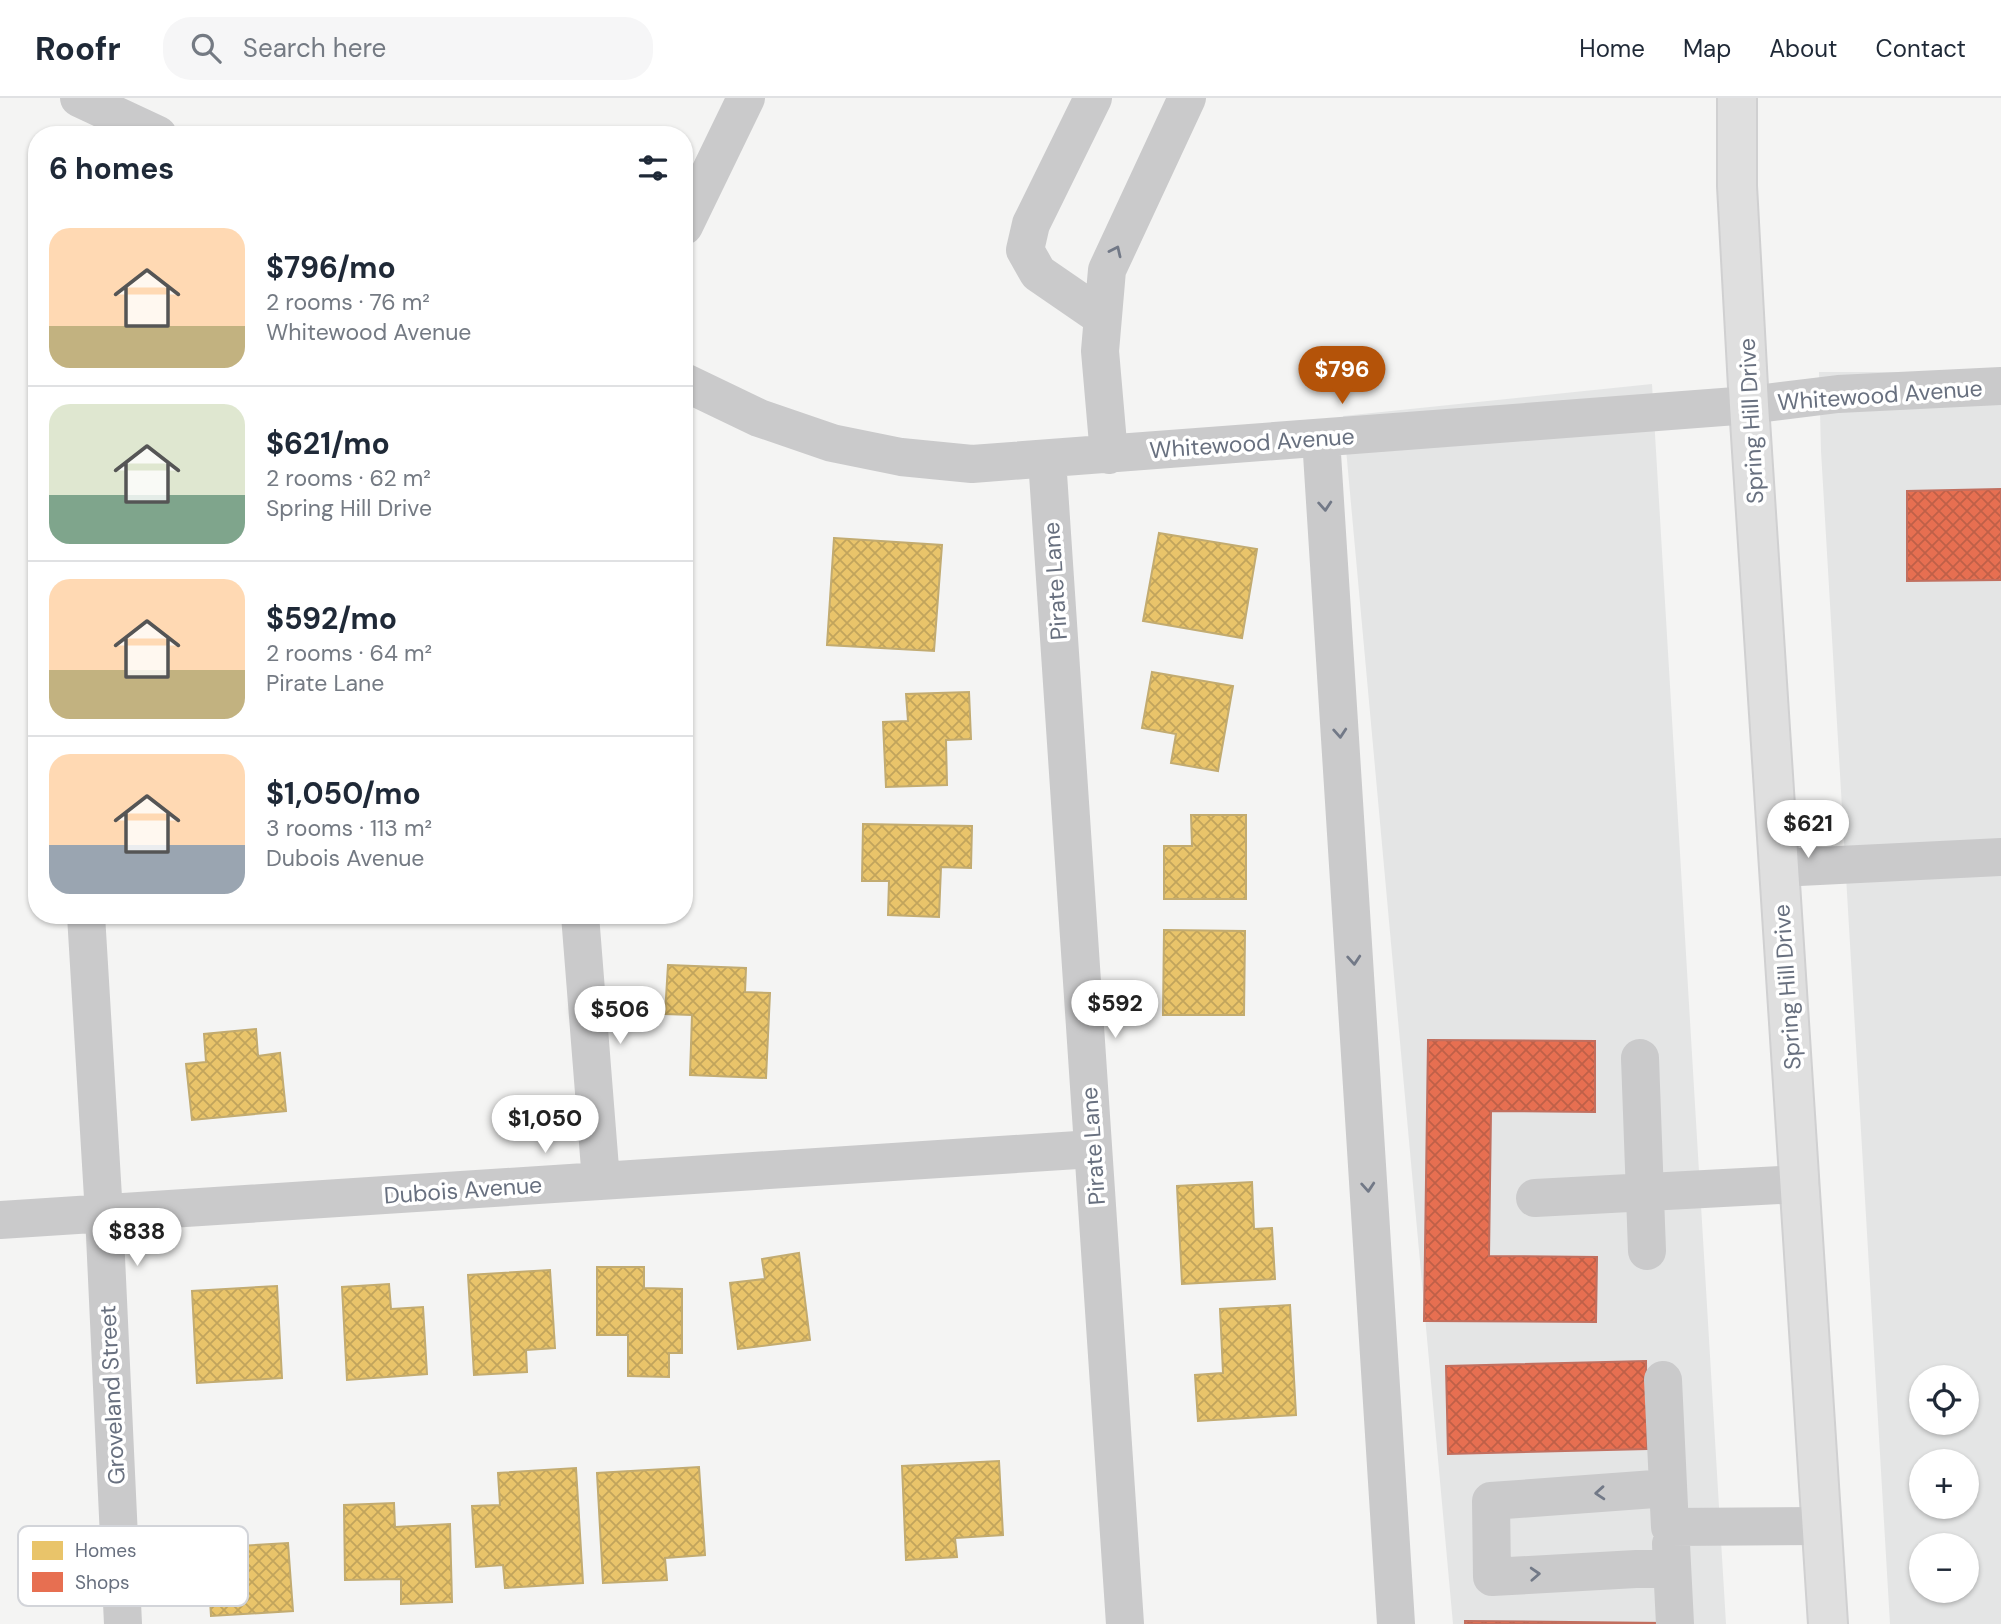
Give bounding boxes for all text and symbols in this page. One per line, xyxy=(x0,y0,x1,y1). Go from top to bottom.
search box xyxy=(163,17,653,80)
text: Roofr xyxy=(35,27,121,70)
icon: search xyxy=(187,29,225,67)
text: Search here xyxy=(243,31,386,65)
text: Home xyxy=(1579,33,1645,64)
text: Map xyxy=(1683,33,1731,64)
text: About xyxy=(1769,33,1838,64)
text: Contact xyxy=(1876,33,1966,64)
text: 6 homes xyxy=(49,149,174,188)
icon: filters xyxy=(634,149,672,187)
one-way arrow xyxy=(1108,246,1122,258)
text: $796/mo xyxy=(266,248,396,287)
icon: home xyxy=(105,256,189,340)
text: 2 rooms · 76 m² xyxy=(266,287,430,317)
text: Whitewood Avenue xyxy=(266,317,471,347)
street label: Spring Hill Drive xyxy=(1732,337,1770,505)
pin: $796 xyxy=(1301,346,1383,406)
text: $796 xyxy=(1314,354,1370,384)
street label: Whitewood Avenue xyxy=(1777,373,1983,417)
street label: Whitewood Avenue xyxy=(1149,421,1355,465)
text: $621/mo xyxy=(266,424,390,463)
icon: home xyxy=(105,432,189,516)
text: 2 rooms · 62 m² xyxy=(266,463,431,493)
text: Spring Hill Drive xyxy=(266,493,432,523)
one-way arrow xyxy=(1317,501,1332,512)
street label: Pirate Lane xyxy=(1036,521,1074,641)
text: $592/mo xyxy=(266,599,397,638)
icon: home xyxy=(105,607,189,691)
text: 2 rooms · 64 m² xyxy=(266,638,432,668)
text: Pirate Lane xyxy=(266,668,384,698)
one-way arrow xyxy=(1332,728,1347,739)
text: $1,050/mo xyxy=(266,774,421,813)
icon: home xyxy=(105,782,189,866)
pin: $621 xyxy=(1767,800,1849,860)
text: $621 xyxy=(1783,808,1833,838)
text: 3 rooms · 113 m² xyxy=(266,813,432,843)
text: Dubois Avenue xyxy=(266,843,424,873)
street label: Spring Hill Drive xyxy=(1766,903,1808,1071)
one-way arrow xyxy=(1346,955,1361,966)
pin: $592 xyxy=(1074,981,1156,1040)
pin: $506 xyxy=(579,986,661,1046)
text: $592 xyxy=(1087,988,1143,1018)
text: $506 xyxy=(591,994,649,1024)
street label: Pirate Lane xyxy=(1074,1086,1112,1206)
pin: $1,050 xyxy=(488,1096,602,1155)
text: $1,050 xyxy=(508,1103,582,1133)
street label: Dubois Avenue xyxy=(383,1170,543,1210)
one-way arrow xyxy=(1361,1182,1376,1193)
pin: $838 xyxy=(96,1208,178,1268)
text: $838 xyxy=(109,1216,165,1246)
street label: Groveland Street xyxy=(92,1304,132,1486)
map controls xyxy=(1909,1365,1979,1603)
button: locate xyxy=(1909,1365,1979,1435)
button: + xyxy=(1909,1449,1979,1519)
one-way arrow xyxy=(1594,1485,1605,1500)
legend xyxy=(18,1526,248,1606)
button: − xyxy=(1909,1533,1979,1603)
text: Homes xyxy=(75,1538,136,1563)
one-way arrow xyxy=(1530,1567,1541,1582)
text: Shops xyxy=(75,1570,130,1595)

